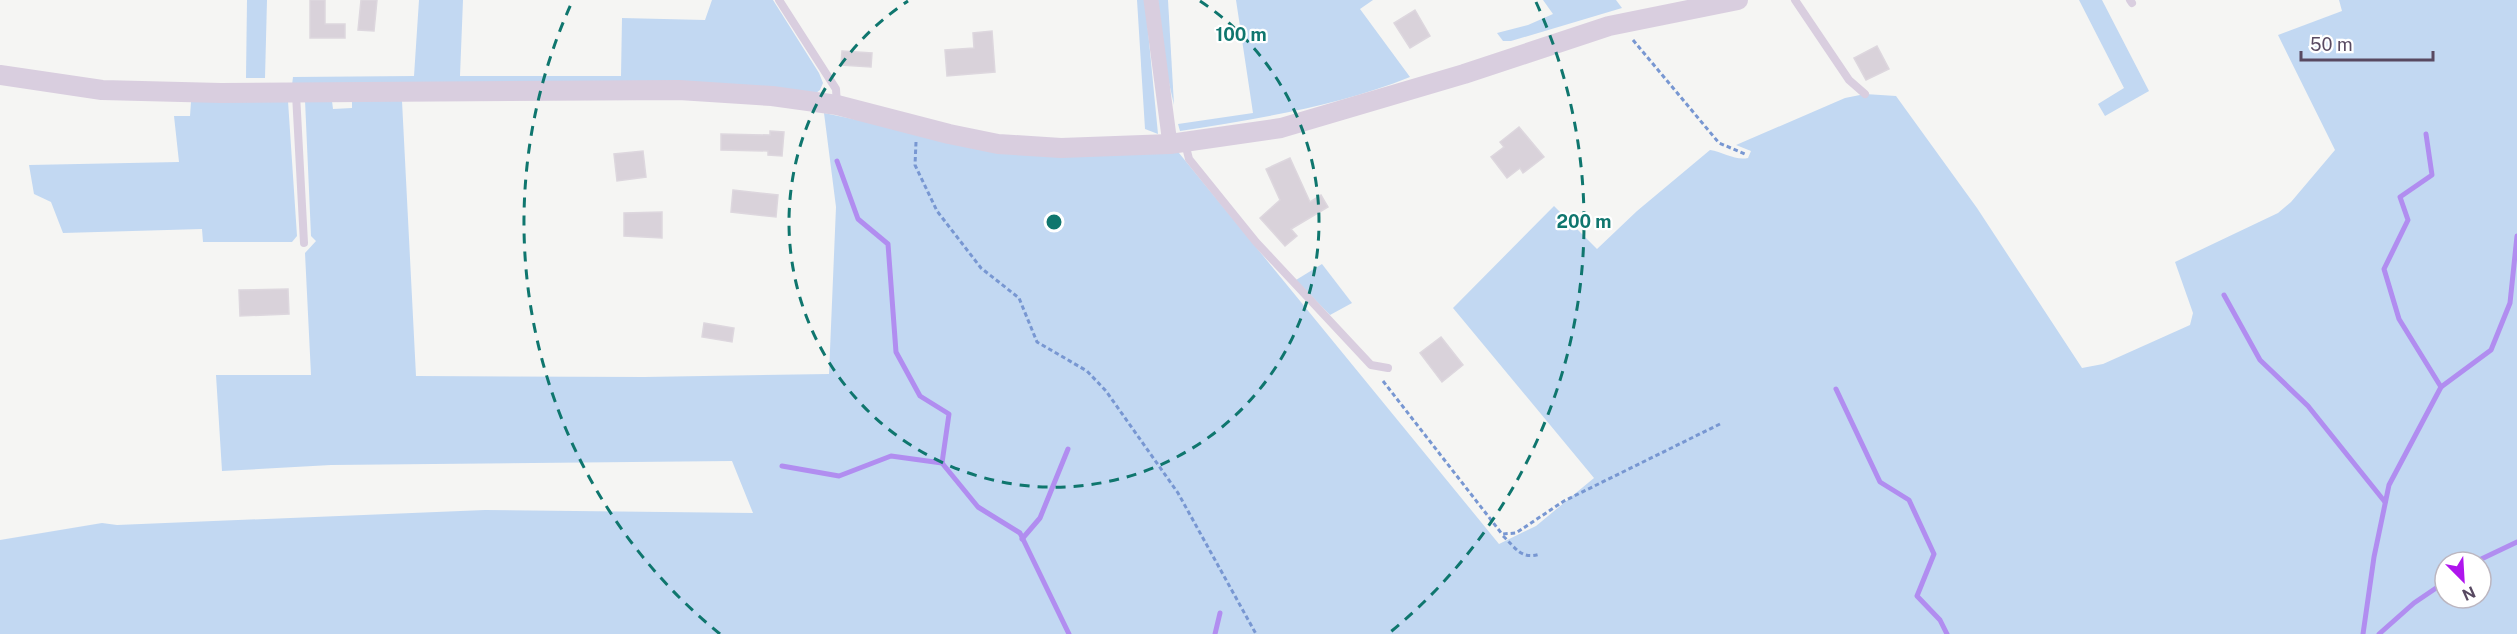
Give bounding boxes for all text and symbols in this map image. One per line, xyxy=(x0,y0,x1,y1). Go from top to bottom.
text: 100 m xyxy=(1215,24,1267,45)
scale bar xyxy=(2301,24,2433,62)
text: 50 m xyxy=(2310,34,2353,55)
text: 200 m xyxy=(1557,211,1611,232)
centre of rings xyxy=(1044,212,1064,232)
north arrow xyxy=(2433,550,2493,610)
text: N xyxy=(2459,582,2478,604)

